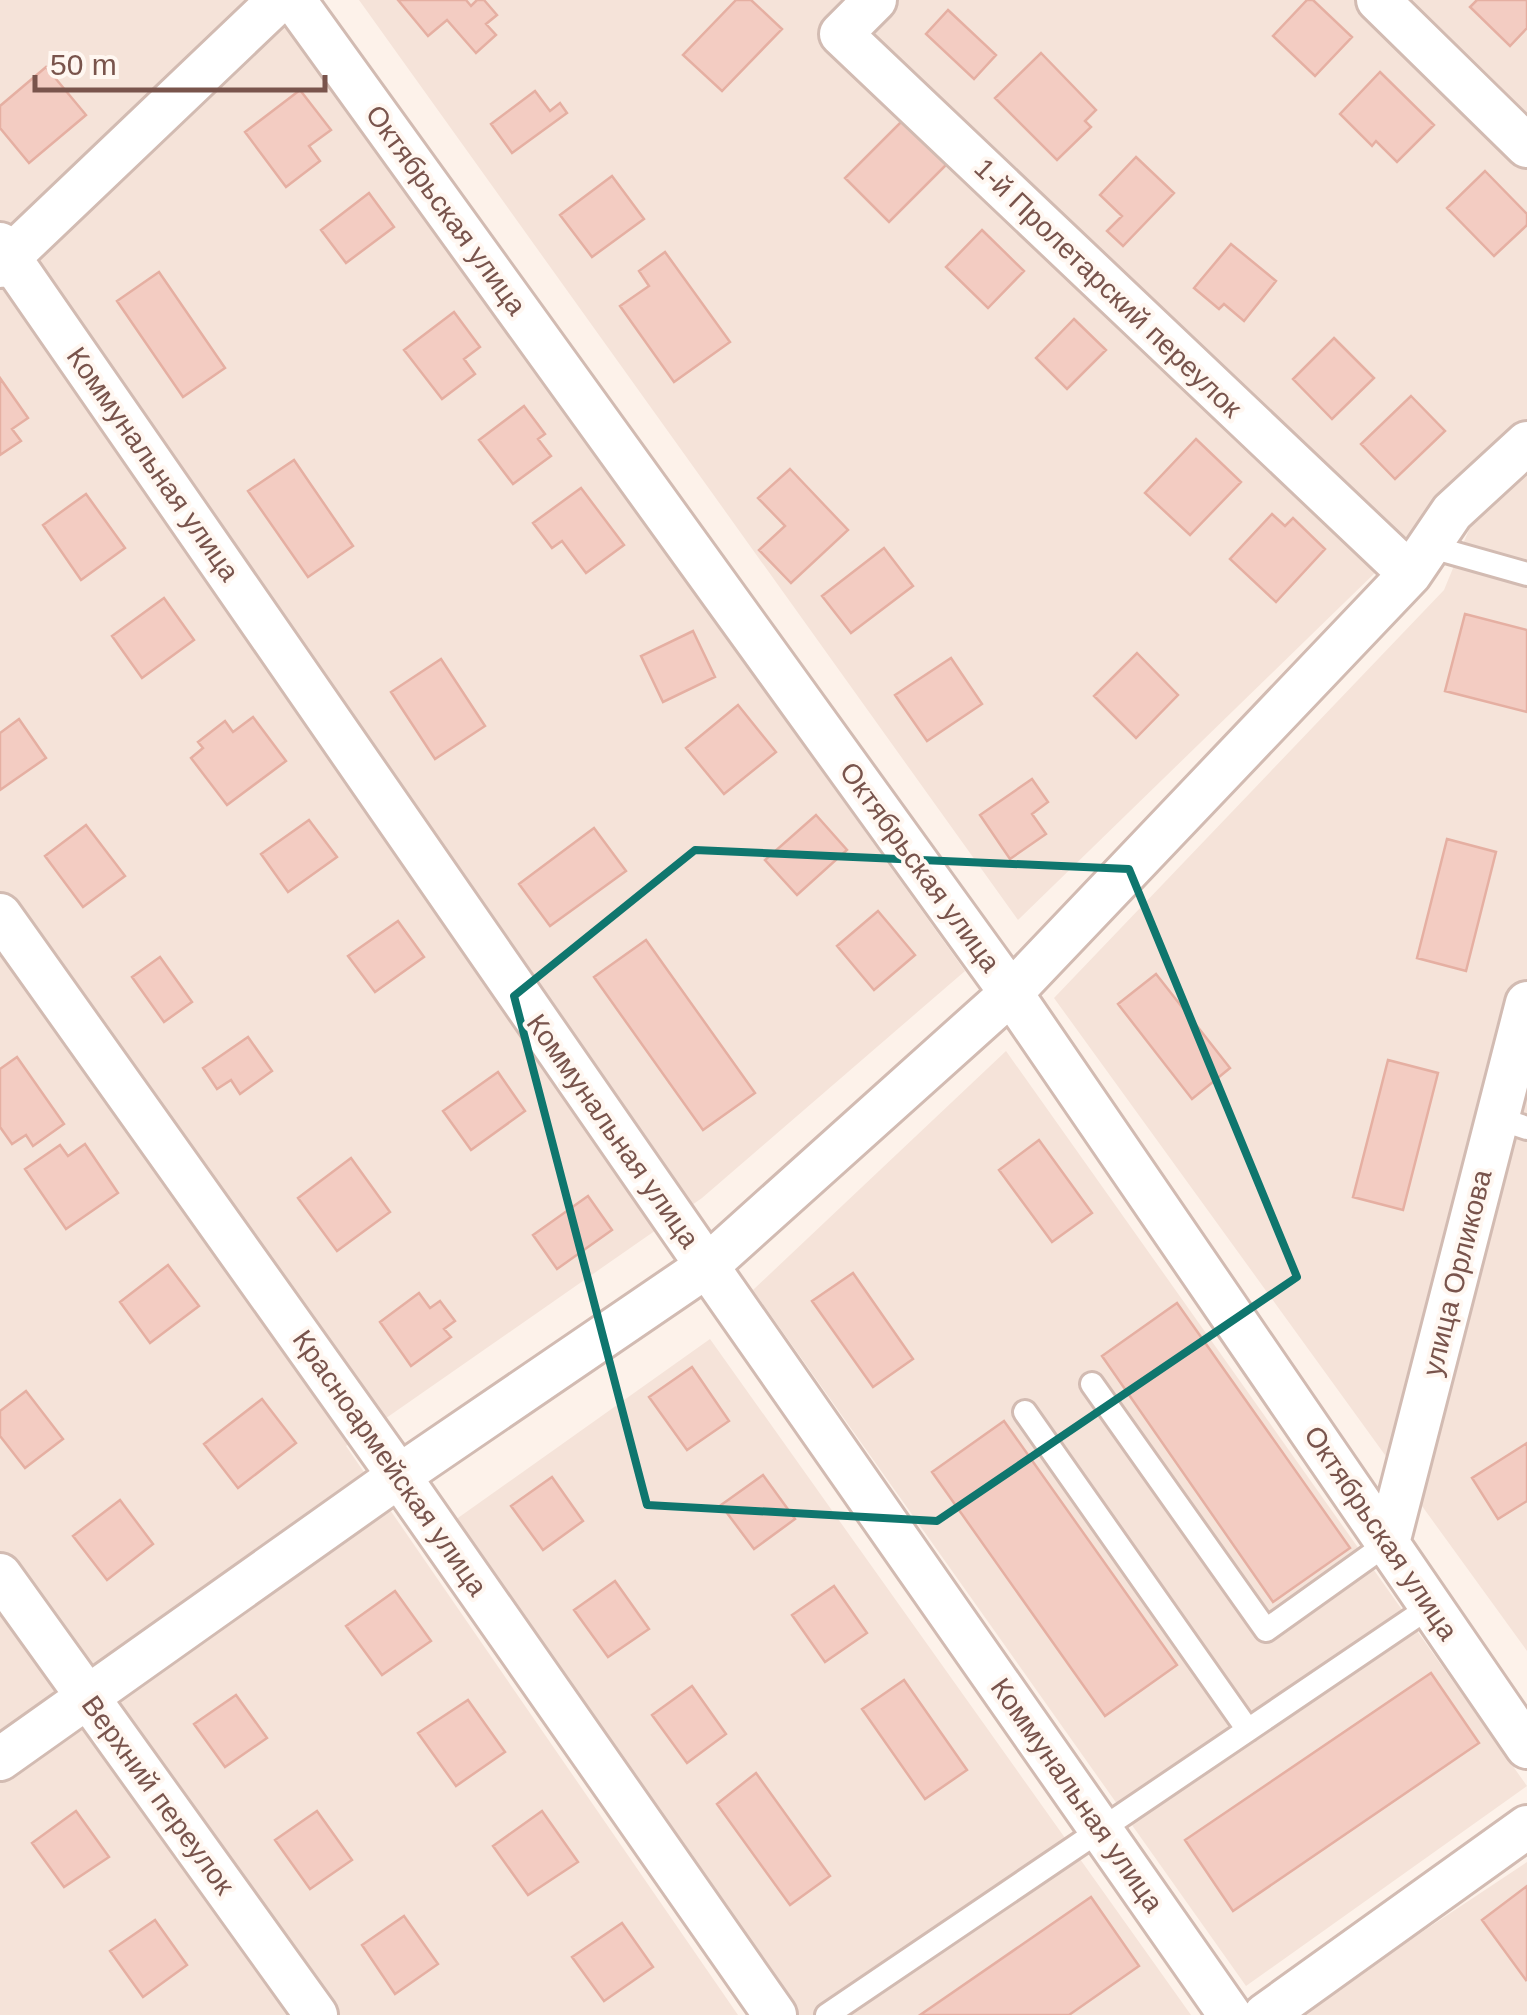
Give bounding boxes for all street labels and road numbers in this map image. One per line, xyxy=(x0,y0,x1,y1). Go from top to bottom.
street label: Октябрьская улица xyxy=(360,99,533,321)
street label: 1-й Пролетарский переулок xyxy=(968,152,1248,424)
street label: Коммунальная улица xyxy=(61,341,246,587)
street label: Октябрьская улица xyxy=(834,756,1007,978)
street label: Коммунальная улица xyxy=(521,1008,706,1254)
street label: улица Орликова xyxy=(1416,1166,1498,1379)
street label: Красноармейская улица xyxy=(287,1324,494,1602)
street label: Октябрьская улица xyxy=(1298,1420,1464,1646)
street label: Коммунальная улица xyxy=(985,1672,1170,1918)
street label: Верхний переулок xyxy=(76,1690,241,1901)

